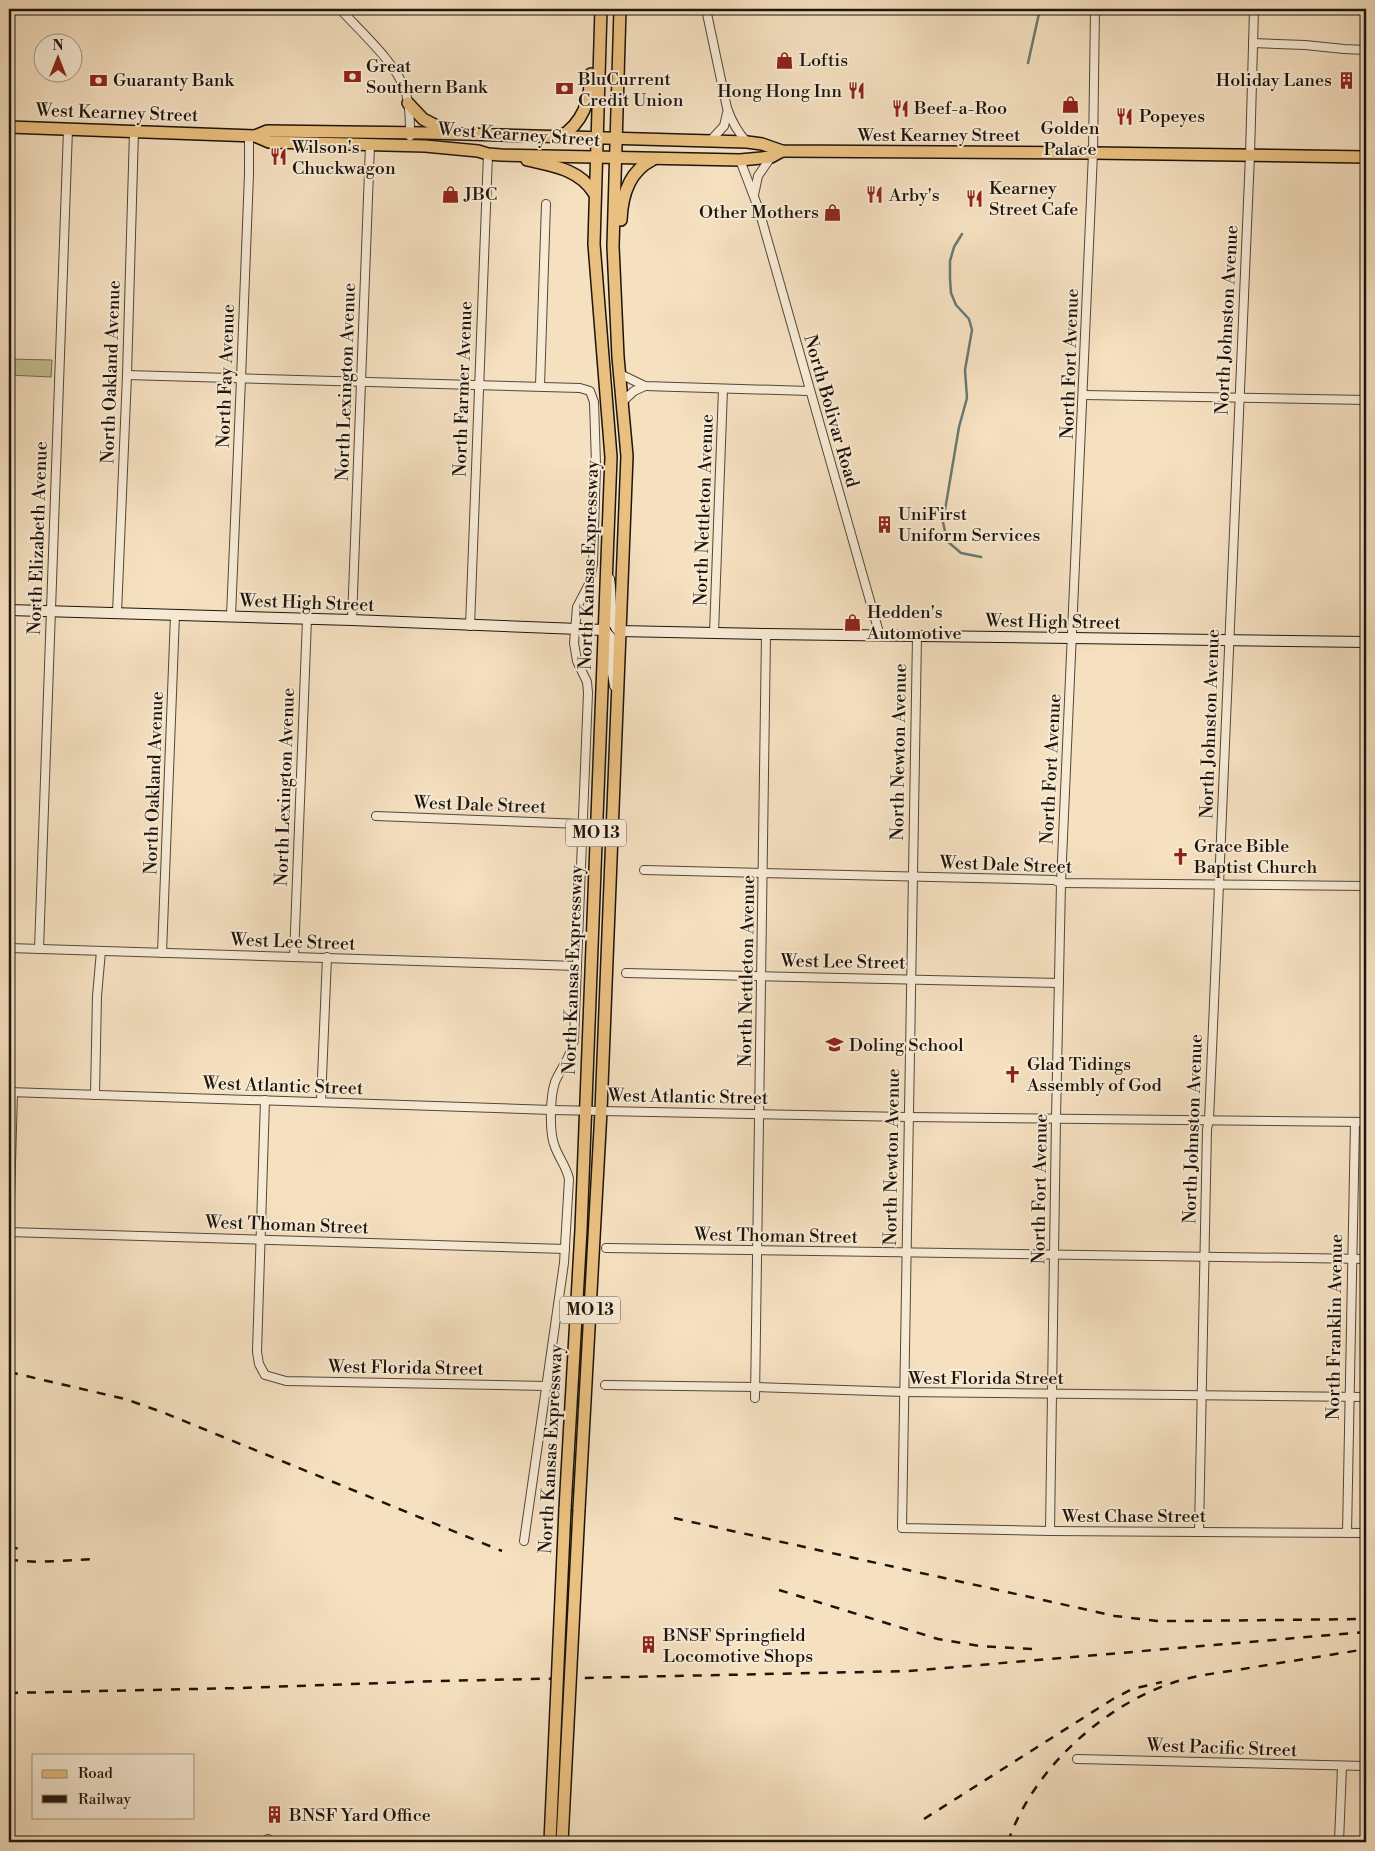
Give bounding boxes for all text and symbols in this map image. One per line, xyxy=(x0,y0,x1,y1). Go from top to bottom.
north arrow xyxy=(32,32,82,82)
text: N xyxy=(52,37,64,55)
place label: Loftis xyxy=(799,49,848,72)
shop icon: Loftis xyxy=(775,50,795,70)
place label: Great Southern Bank xyxy=(366,55,489,99)
bank icon: Great Southern Bank xyxy=(342,66,362,86)
place label: BluCurrent Credit Union xyxy=(577,68,684,112)
place label: Guaranty Bank xyxy=(113,69,235,92)
place label: Holiday Lanes xyxy=(1216,69,1332,92)
bank icon: Guaranty Bank xyxy=(89,70,109,90)
building icon: Holiday Lanes xyxy=(1336,70,1356,90)
bank icon: BluCurrent Credit Union xyxy=(554,79,574,99)
place label: Hong Hong Inn xyxy=(717,80,842,103)
restaurant icon: Hong Hong Inn xyxy=(846,81,866,101)
shop icon: Golden Palace xyxy=(1060,95,1080,115)
place label: Beef-a-Roo xyxy=(913,97,1007,120)
restaurant icon: Beef-a-Roo xyxy=(890,98,910,118)
street label: West Kearney Street xyxy=(34,99,199,127)
place label: Popeyes xyxy=(1139,105,1205,128)
restaurant icon: Popeyes xyxy=(1115,106,1135,126)
place label: Golden Palace xyxy=(1041,117,1100,161)
street label: West Kearney Street xyxy=(436,118,602,152)
street label: West Kearney Street xyxy=(857,124,1021,147)
place label: Wilson's Chuckwagon xyxy=(291,136,396,180)
restaurant icon: Wilson's Chuckwagon xyxy=(268,147,288,167)
place label: Kearney Street Cafe xyxy=(989,177,1078,221)
place label: JBC xyxy=(463,183,497,206)
shop icon: JBC xyxy=(440,184,460,204)
place label: Arby's xyxy=(888,184,940,207)
restaurant icon: Arby's xyxy=(865,185,885,205)
restaurant icon: Kearney Street Cafe xyxy=(965,188,985,208)
place label: Other Mothers xyxy=(699,201,819,224)
shop icon: Other Mothers xyxy=(823,202,843,222)
street label: North Johnston Avenue xyxy=(1211,225,1243,415)
street label: North Oakland Avenue xyxy=(96,280,126,464)
street label: North Lexington Avenue xyxy=(331,282,361,482)
street label: North Fort Avenue xyxy=(1056,288,1084,440)
street label: North Farmer Avenue xyxy=(448,301,478,477)
street label: North Fay Avenue xyxy=(212,304,240,448)
street label: North Bolivar Road xyxy=(798,332,864,491)
street label: North Nettleton Avenue xyxy=(689,414,719,606)
street label: North Elizabeth Avenue xyxy=(23,441,53,635)
street label: North Kansas Expressway xyxy=(574,459,604,670)
place label: UniFirst Uniform Services xyxy=(898,503,1040,547)
building icon: UniFirst Uniform Services xyxy=(874,514,894,534)
street label: West High Street xyxy=(238,589,376,617)
place label: Hedden's Automotive xyxy=(866,601,962,645)
street label: West High Street xyxy=(984,609,1122,635)
shop icon: Hedden's Automotive xyxy=(843,612,863,632)
street label: North Johnston Avenue xyxy=(1195,629,1225,819)
street label: North Newton Avenue xyxy=(886,663,912,841)
street label: North Lexington Avenue xyxy=(270,687,300,887)
street label: North Oakland Avenue xyxy=(139,691,169,875)
street label: North Fort Avenue xyxy=(1036,693,1066,845)
street label: West Dale Street xyxy=(412,791,547,819)
road number: MO 13 xyxy=(566,820,626,846)
place label: Grace Bible Baptist Church xyxy=(1193,835,1317,879)
church icon: Grace Bible Baptist Church xyxy=(1170,846,1190,866)
street label: West Dale Street xyxy=(938,851,1073,879)
street label: North Kansas Expressway xyxy=(558,864,588,1075)
street label: North Nettleton Avenue xyxy=(734,875,760,1067)
street label: West Lee Street xyxy=(229,928,357,956)
street label: West Lee Street xyxy=(779,949,906,975)
place label: Doling School xyxy=(849,1034,964,1057)
street label: North Johnston Avenue xyxy=(1178,1034,1208,1224)
school or university icon: Doling School xyxy=(825,1035,845,1055)
place label: Glad Tidings Assembly of God xyxy=(1026,1053,1163,1097)
church icon: Glad Tidings Assembly of God xyxy=(1003,1064,1023,1084)
street label: North Newton Avenue xyxy=(879,1068,905,1246)
street label: West Atlantic Street xyxy=(201,1072,364,1100)
street label: West Atlantic Street xyxy=(607,1084,769,1110)
street label: North Fort Avenue xyxy=(1027,1113,1053,1265)
street label: West Thoman Street xyxy=(204,1211,370,1239)
street label: West Thoman Street xyxy=(693,1223,859,1249)
street label: North Franklin Avenue xyxy=(1322,1234,1348,1420)
road number: MO 13 xyxy=(560,1296,620,1324)
street label: North Kansas Expressway xyxy=(534,1343,568,1554)
street label: West Florida Street xyxy=(327,1355,485,1381)
street label: West Florida Street xyxy=(907,1367,1064,1390)
street label: West Chase Street xyxy=(1061,1505,1207,1528)
place label: BNSF Springfield Locomotive Shops xyxy=(662,1624,813,1668)
building icon: BNSF Springfield Locomotive Shops xyxy=(639,1635,659,1655)
street label: West Pacific Street xyxy=(1145,1734,1298,1762)
legend xyxy=(32,1754,195,1818)
text: Road xyxy=(78,1764,113,1783)
text: Railway xyxy=(78,1790,132,1809)
place label: BNSF Yard Office xyxy=(288,1804,431,1827)
building icon: BNSF Yard Office xyxy=(265,1805,285,1825)

